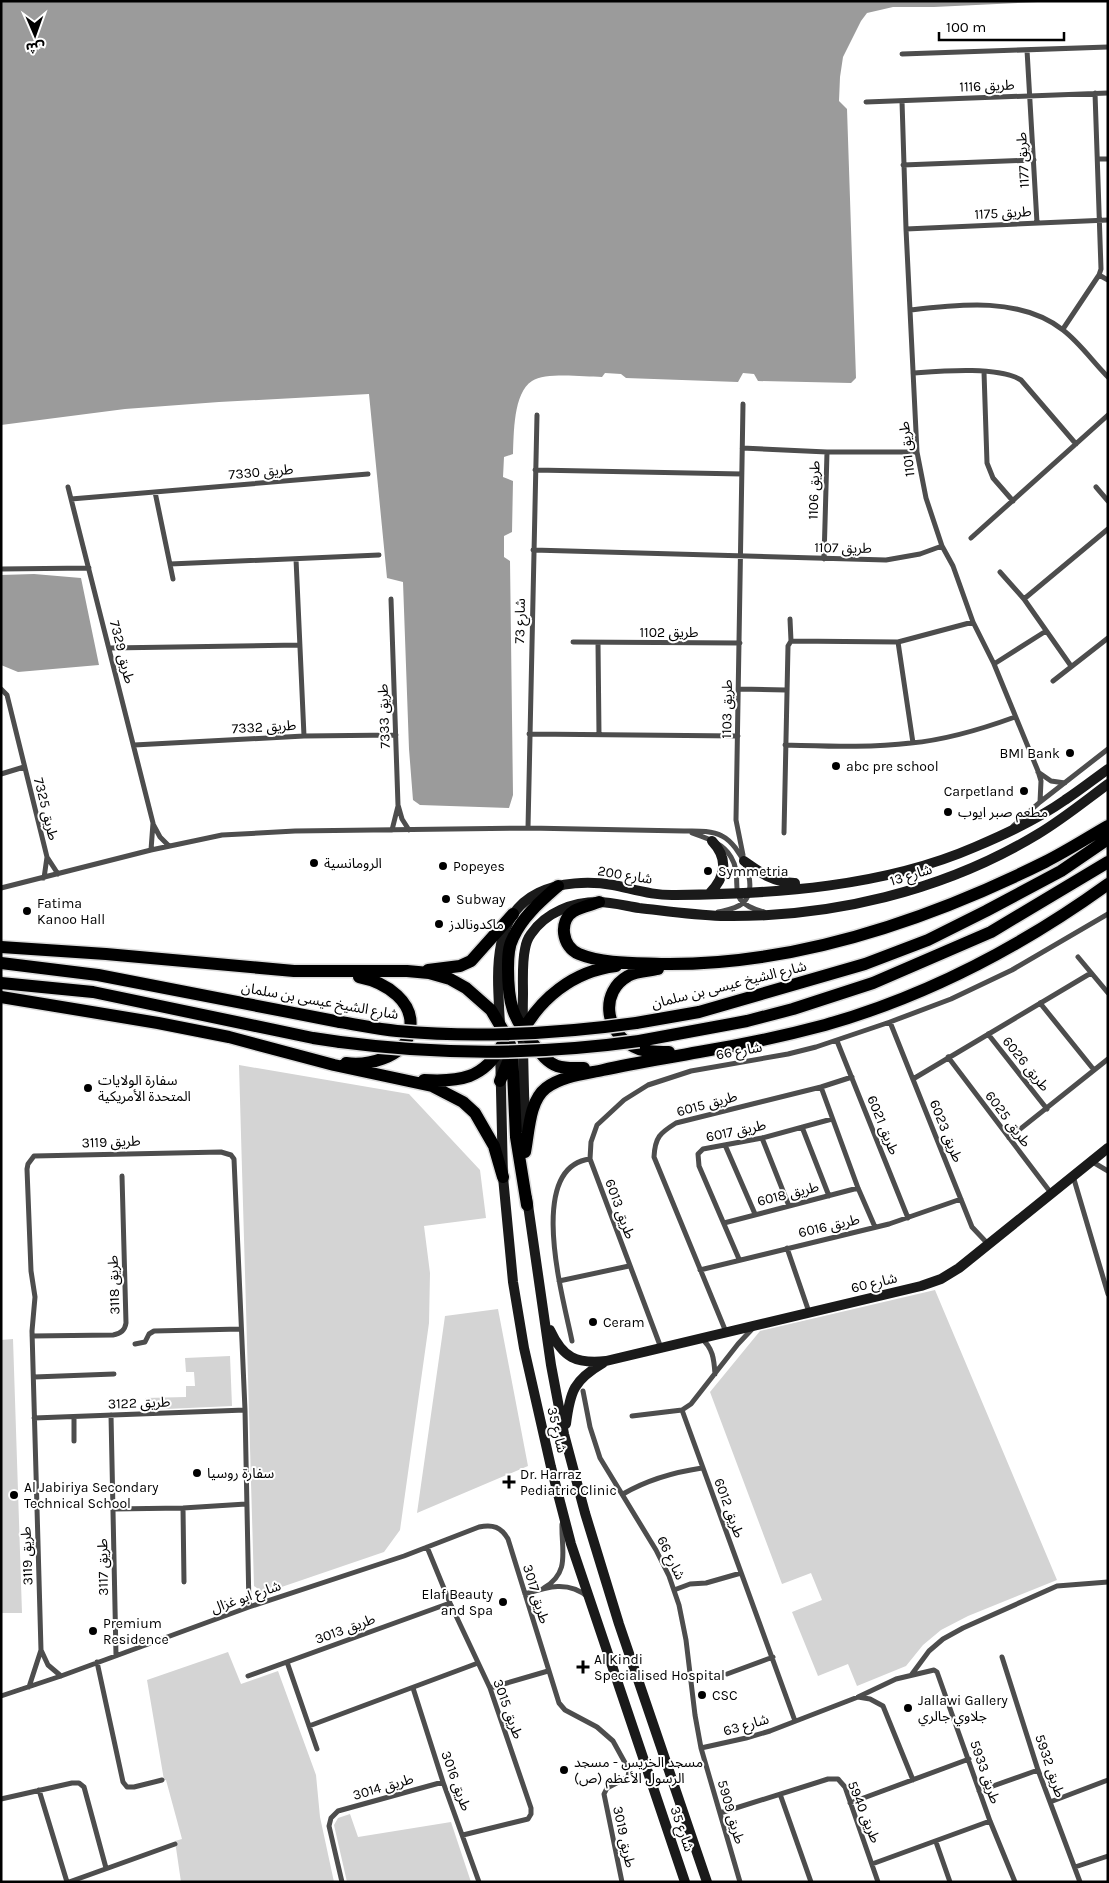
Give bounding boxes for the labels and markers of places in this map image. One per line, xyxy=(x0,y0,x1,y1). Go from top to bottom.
place label: BMI Bank xyxy=(999,745,1060,762)
marker: BMI Bank xyxy=(1064,747,1076,759)
place label: abc pre school xyxy=(846,758,939,775)
marker: abc pre school xyxy=(830,760,842,772)
place label: Carpetland xyxy=(944,783,1014,800)
marker: Carpetland xyxy=(1018,785,1030,797)
place label: مطعم صبر ايوب xyxy=(958,804,1048,823)
marker: مطعم صبر ايوب xyxy=(942,806,954,818)
place label: الرومانسية xyxy=(324,855,382,872)
marker: الرومانسية xyxy=(308,857,320,869)
place label: Popeyes xyxy=(453,858,505,875)
marker: Popeyes xyxy=(437,860,449,872)
place label: Symmetria xyxy=(718,863,789,880)
marker: Symmetria xyxy=(702,865,714,877)
place label: Subway xyxy=(456,891,506,908)
marker: Subway xyxy=(440,893,452,905)
place label: Fatima Kanoo Hall xyxy=(37,895,105,928)
marker: Fatima Kanoo Hall xyxy=(21,905,33,917)
place label: ماكدونالدز xyxy=(448,916,504,933)
marker: ماكدونالدز xyxy=(433,918,445,930)
place label: سفارة الولايات المتحدة الأمريكية xyxy=(98,1072,191,1105)
marker: سفارة الولايات المتحدة الأمريكية xyxy=(82,1082,94,1094)
place label: Ceram xyxy=(603,1314,645,1331)
marker: Ceram xyxy=(587,1316,599,1328)
place label: سفارة روسيا xyxy=(207,1465,274,1482)
place label: Dr. Harraz Pediatric Clinic xyxy=(520,1466,617,1499)
marker: سفارة روسيا xyxy=(191,1467,203,1479)
marker: Dr. Harraz Pediatric Clinic xyxy=(502,1475,516,1489)
place label: Al Jabiriya Secondary Technical School xyxy=(24,1479,159,1512)
marker: Al Jabiriya Secondary Technical School xyxy=(8,1489,20,1501)
place label: Elaf Beauty and Spa xyxy=(422,1586,493,1619)
marker: Elaf Beauty and Spa xyxy=(497,1596,509,1608)
place label: Premium Residence xyxy=(103,1615,169,1648)
marker: Premium Residence xyxy=(87,1625,99,1637)
place label: Al Kindi Specialised Hospital xyxy=(594,1651,725,1684)
marker: Al Kindi Specialised Hospital xyxy=(576,1660,590,1674)
place label: CSC xyxy=(712,1687,738,1704)
marker: CSC xyxy=(696,1689,708,1701)
place label: Jallawi Gallery جلاوي جالري xyxy=(918,1692,1008,1727)
marker: Jallawi Gallery جلاوي جالري xyxy=(902,1702,914,1714)
place label: مسجد الخريس - مسجد الرسول الأعظم (ص) xyxy=(574,1754,703,1789)
marker: مسجد الخريس - مسجد الرسول الأعظم (ص) xyxy=(558,1764,570,1776)

